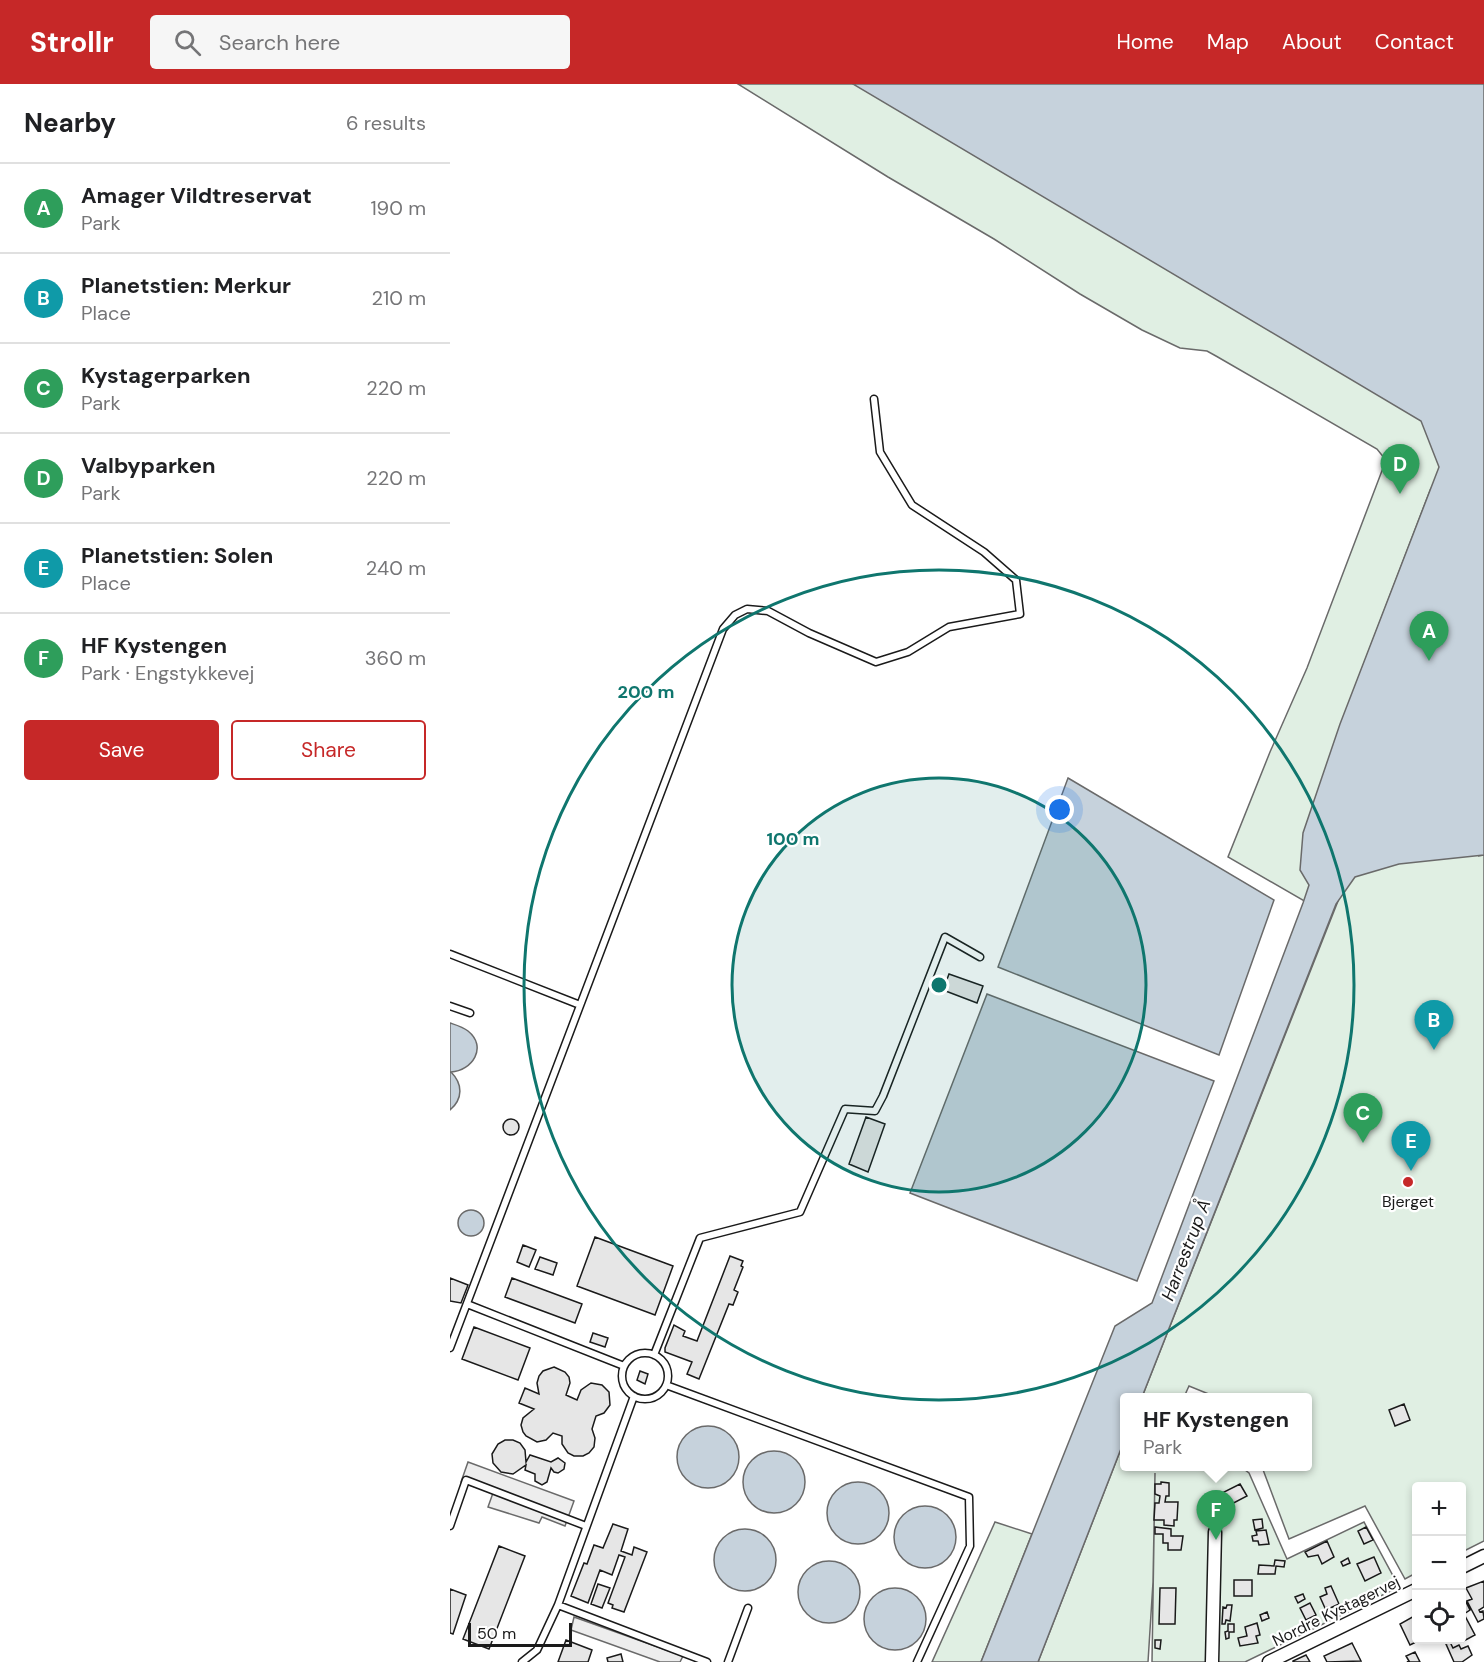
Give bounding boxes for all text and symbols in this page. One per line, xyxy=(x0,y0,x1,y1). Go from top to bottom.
search box xyxy=(150,15,570,69)
text: Strollr xyxy=(30,24,114,61)
icon: search xyxy=(171,26,204,59)
text: Search here xyxy=(219,28,340,57)
text: Home xyxy=(1116,28,1174,56)
text: Map xyxy=(1207,28,1249,56)
text: About xyxy=(1282,28,1342,56)
text: Contact xyxy=(1375,28,1454,56)
text: Nearby xyxy=(24,106,116,140)
text: 6 results xyxy=(346,110,426,136)
text: Amager Vildtreservat xyxy=(81,181,312,210)
text: A xyxy=(36,195,51,221)
text: 190 m xyxy=(370,195,426,221)
text: Park xyxy=(81,210,121,236)
text: Planetstien: Merkur xyxy=(81,271,291,300)
text: B xyxy=(37,285,50,311)
text: 210 m xyxy=(371,285,426,311)
text: Place xyxy=(81,300,131,326)
text: Kystagerparken xyxy=(81,361,251,390)
text: C xyxy=(36,375,51,401)
text: 220 m xyxy=(366,375,426,401)
text: Park xyxy=(81,390,121,416)
pin: D xyxy=(1380,444,1420,494)
text: Valbyparken xyxy=(81,451,216,480)
text: D xyxy=(36,465,51,491)
text: 220 m xyxy=(366,465,426,491)
text: Park xyxy=(81,480,121,506)
text: Planetstien: Solen xyxy=(81,541,273,570)
text: E xyxy=(38,555,49,581)
text: 240 m xyxy=(366,555,426,581)
text: Place xyxy=(81,570,131,596)
pin: A xyxy=(1410,612,1448,661)
text: HF Kystengen xyxy=(81,631,227,660)
text: F xyxy=(38,645,49,671)
text: 360 m xyxy=(365,645,426,671)
text: Park · Engstykkevej xyxy=(81,660,254,686)
text: 200 m xyxy=(618,680,674,704)
button: Save xyxy=(24,720,219,780)
button: Share xyxy=(231,720,426,780)
your location xyxy=(1045,795,1074,824)
text: 100 m xyxy=(766,827,820,851)
centre of rings xyxy=(929,975,949,995)
pin: B xyxy=(1414,1000,1454,1050)
pin: C xyxy=(1344,1094,1382,1143)
pin: E xyxy=(1392,1122,1430,1171)
marker: Bjerget xyxy=(1401,1175,1415,1189)
place label: Bjerget xyxy=(1382,1191,1434,1212)
water label: Harrestrup Å xyxy=(1156,1196,1216,1304)
popup xyxy=(1120,1393,1312,1471)
text: HF Kystengen xyxy=(1143,1405,1289,1434)
text: Park xyxy=(1143,1434,1182,1460)
map controls xyxy=(1412,1482,1466,1644)
button: + xyxy=(1412,1482,1466,1536)
pin: F xyxy=(1196,1490,1236,1540)
button: − xyxy=(1412,1536,1466,1590)
street label: Nordre Kystagervej xyxy=(1269,1571,1403,1651)
button: locate xyxy=(1412,1590,1466,1644)
scale bar xyxy=(468,1620,572,1648)
text: 50 m xyxy=(477,1623,516,1644)

